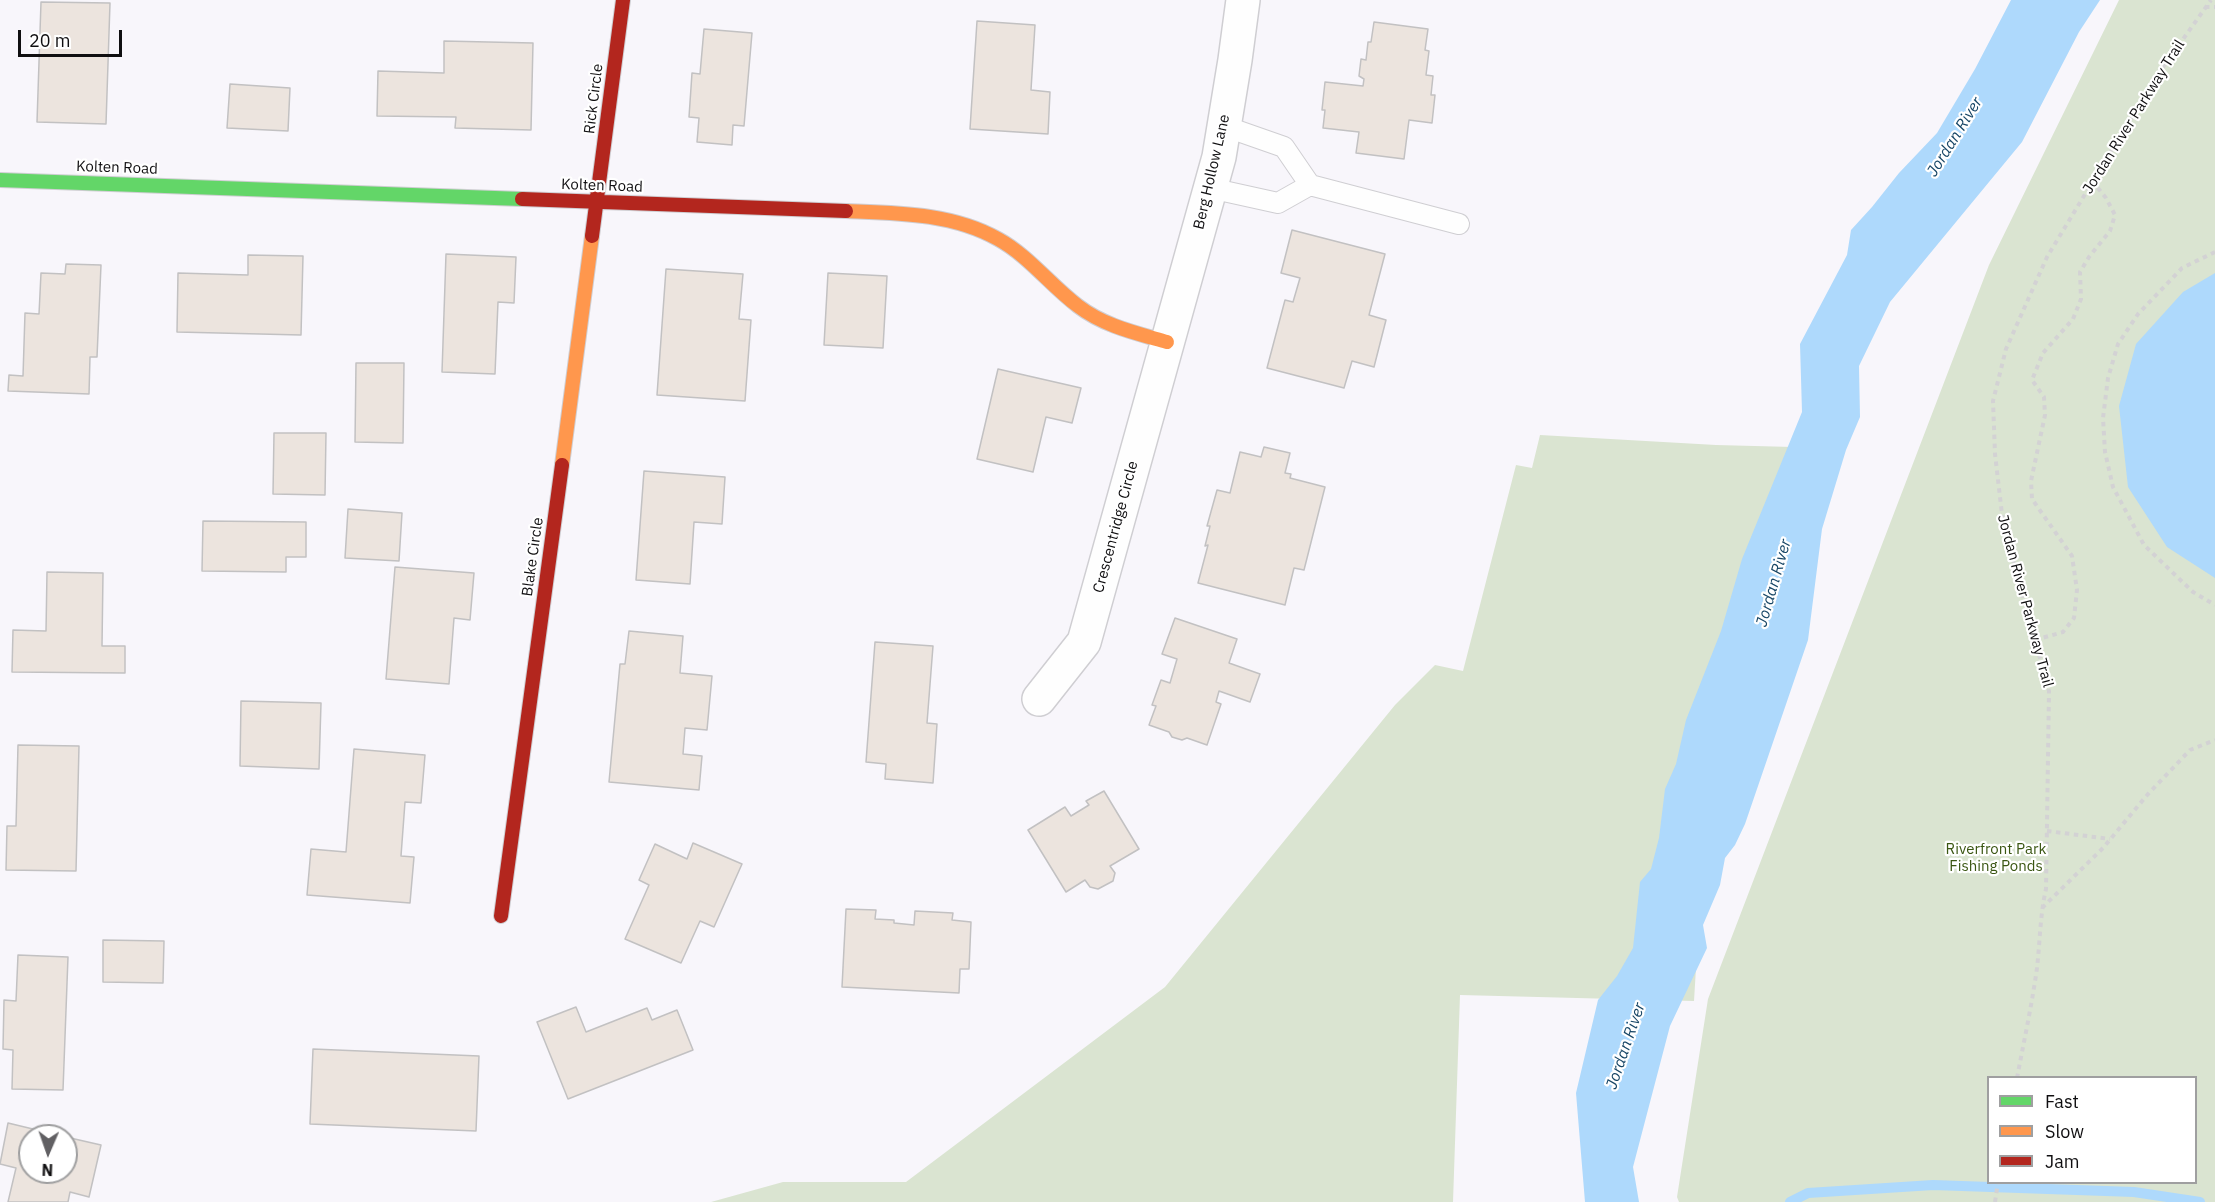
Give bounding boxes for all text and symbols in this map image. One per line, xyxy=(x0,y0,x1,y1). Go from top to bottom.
scale bar xyxy=(21,18,124,56)
text: 20 m xyxy=(29,29,71,52)
street label: Jordan River Parkway Trail xyxy=(2079,37,2189,197)
street label: Rick Circle xyxy=(581,63,607,135)
water label: Jordan River xyxy=(1923,94,1987,180)
street label: Berg Hollow Lane xyxy=(1190,113,1234,231)
street label: Kolten Road xyxy=(76,158,158,178)
street label: Kolten Road xyxy=(561,176,643,196)
street label: Crescentridge Circle xyxy=(1090,459,1142,595)
street label: Jordan River Parkway Trail xyxy=(1993,513,2057,689)
street label: Blake Circle xyxy=(519,516,547,598)
water label: Jordan River xyxy=(1752,537,1796,629)
park label: Riverfront Park Fishing Ponds xyxy=(1946,841,2046,876)
water label: Jordan River xyxy=(1602,1000,1650,1092)
legend xyxy=(1987,1076,2197,1184)
text: Fast xyxy=(2045,1090,2079,1113)
text: Slow xyxy=(2045,1120,2084,1143)
north arrow xyxy=(18,1124,78,1184)
text: Jam xyxy=(2045,1150,2080,1173)
text: N xyxy=(41,1160,54,1180)

